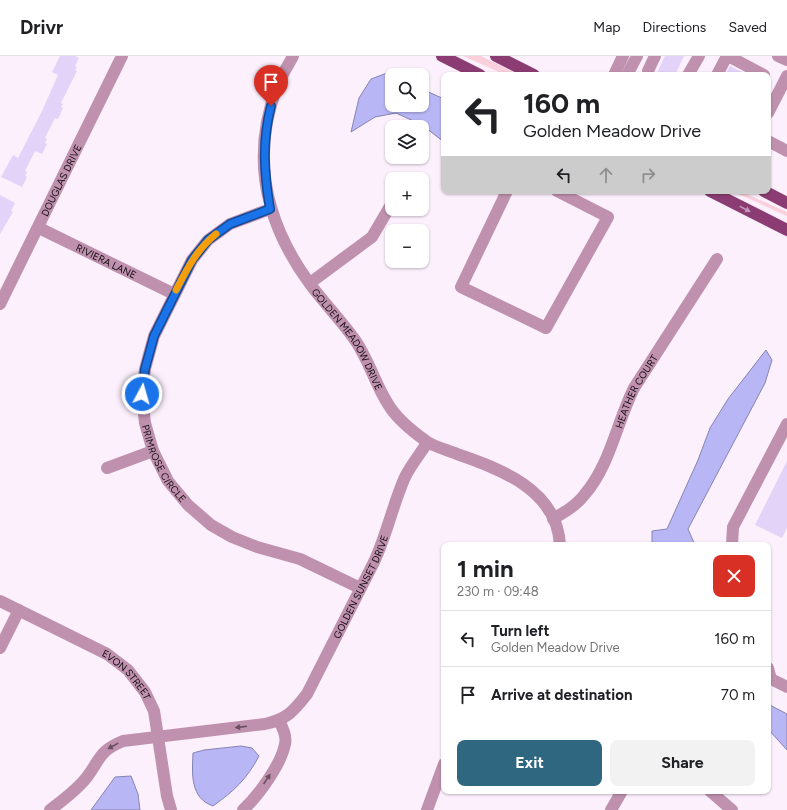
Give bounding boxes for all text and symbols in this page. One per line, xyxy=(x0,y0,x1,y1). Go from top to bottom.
text: Drivr xyxy=(20,16,63,39)
text: Map xyxy=(593,19,621,36)
text: Directions xyxy=(643,19,706,36)
text: Saved xyxy=(728,19,767,36)
pin xyxy=(254,65,288,106)
map controls xyxy=(385,68,429,268)
button: search xyxy=(385,68,429,112)
icon: arrive xyxy=(260,71,282,93)
text: 160 m xyxy=(523,86,600,120)
icon: left xyxy=(457,88,509,140)
button: layers xyxy=(385,120,429,164)
text: Golden Meadow Drive xyxy=(523,120,701,142)
street label: DOUGLAS DRIVE xyxy=(38,142,84,218)
icon: left xyxy=(553,164,575,186)
icon: ahead xyxy=(595,164,617,186)
icon: right xyxy=(637,164,659,186)
button: + xyxy=(385,172,429,216)
one-way arrow xyxy=(739,205,750,212)
button: − xyxy=(385,224,429,268)
street label: RIVIERA LANE xyxy=(74,241,139,281)
street label: GOLDEN MEADOW DRIVE xyxy=(309,285,386,392)
street label: HEATHER COURT xyxy=(612,352,661,430)
position arrow xyxy=(121,373,163,415)
street label: PRIMROSE CIRCLE xyxy=(139,423,189,505)
street label: GOLDEN SUNSET DRIVE xyxy=(330,533,391,641)
text: 1 min xyxy=(457,554,514,583)
button: close xyxy=(713,555,755,597)
text: 230 m · 09:48 xyxy=(457,584,539,599)
text: Turn left xyxy=(491,622,549,640)
icon: left xyxy=(457,628,479,650)
text: 160 m xyxy=(714,630,755,648)
text: Golden Meadow Drive xyxy=(491,640,620,655)
street label: EVON STREET xyxy=(100,646,154,702)
icon: arrive xyxy=(457,684,479,706)
text: Arrive at destination xyxy=(491,686,632,704)
text: 70 m xyxy=(721,686,755,704)
one-way arrow xyxy=(235,724,247,730)
button: Exit xyxy=(457,740,602,786)
button: Share xyxy=(610,740,755,786)
one-way arrow xyxy=(107,742,119,749)
one-way arrow xyxy=(263,774,271,785)

